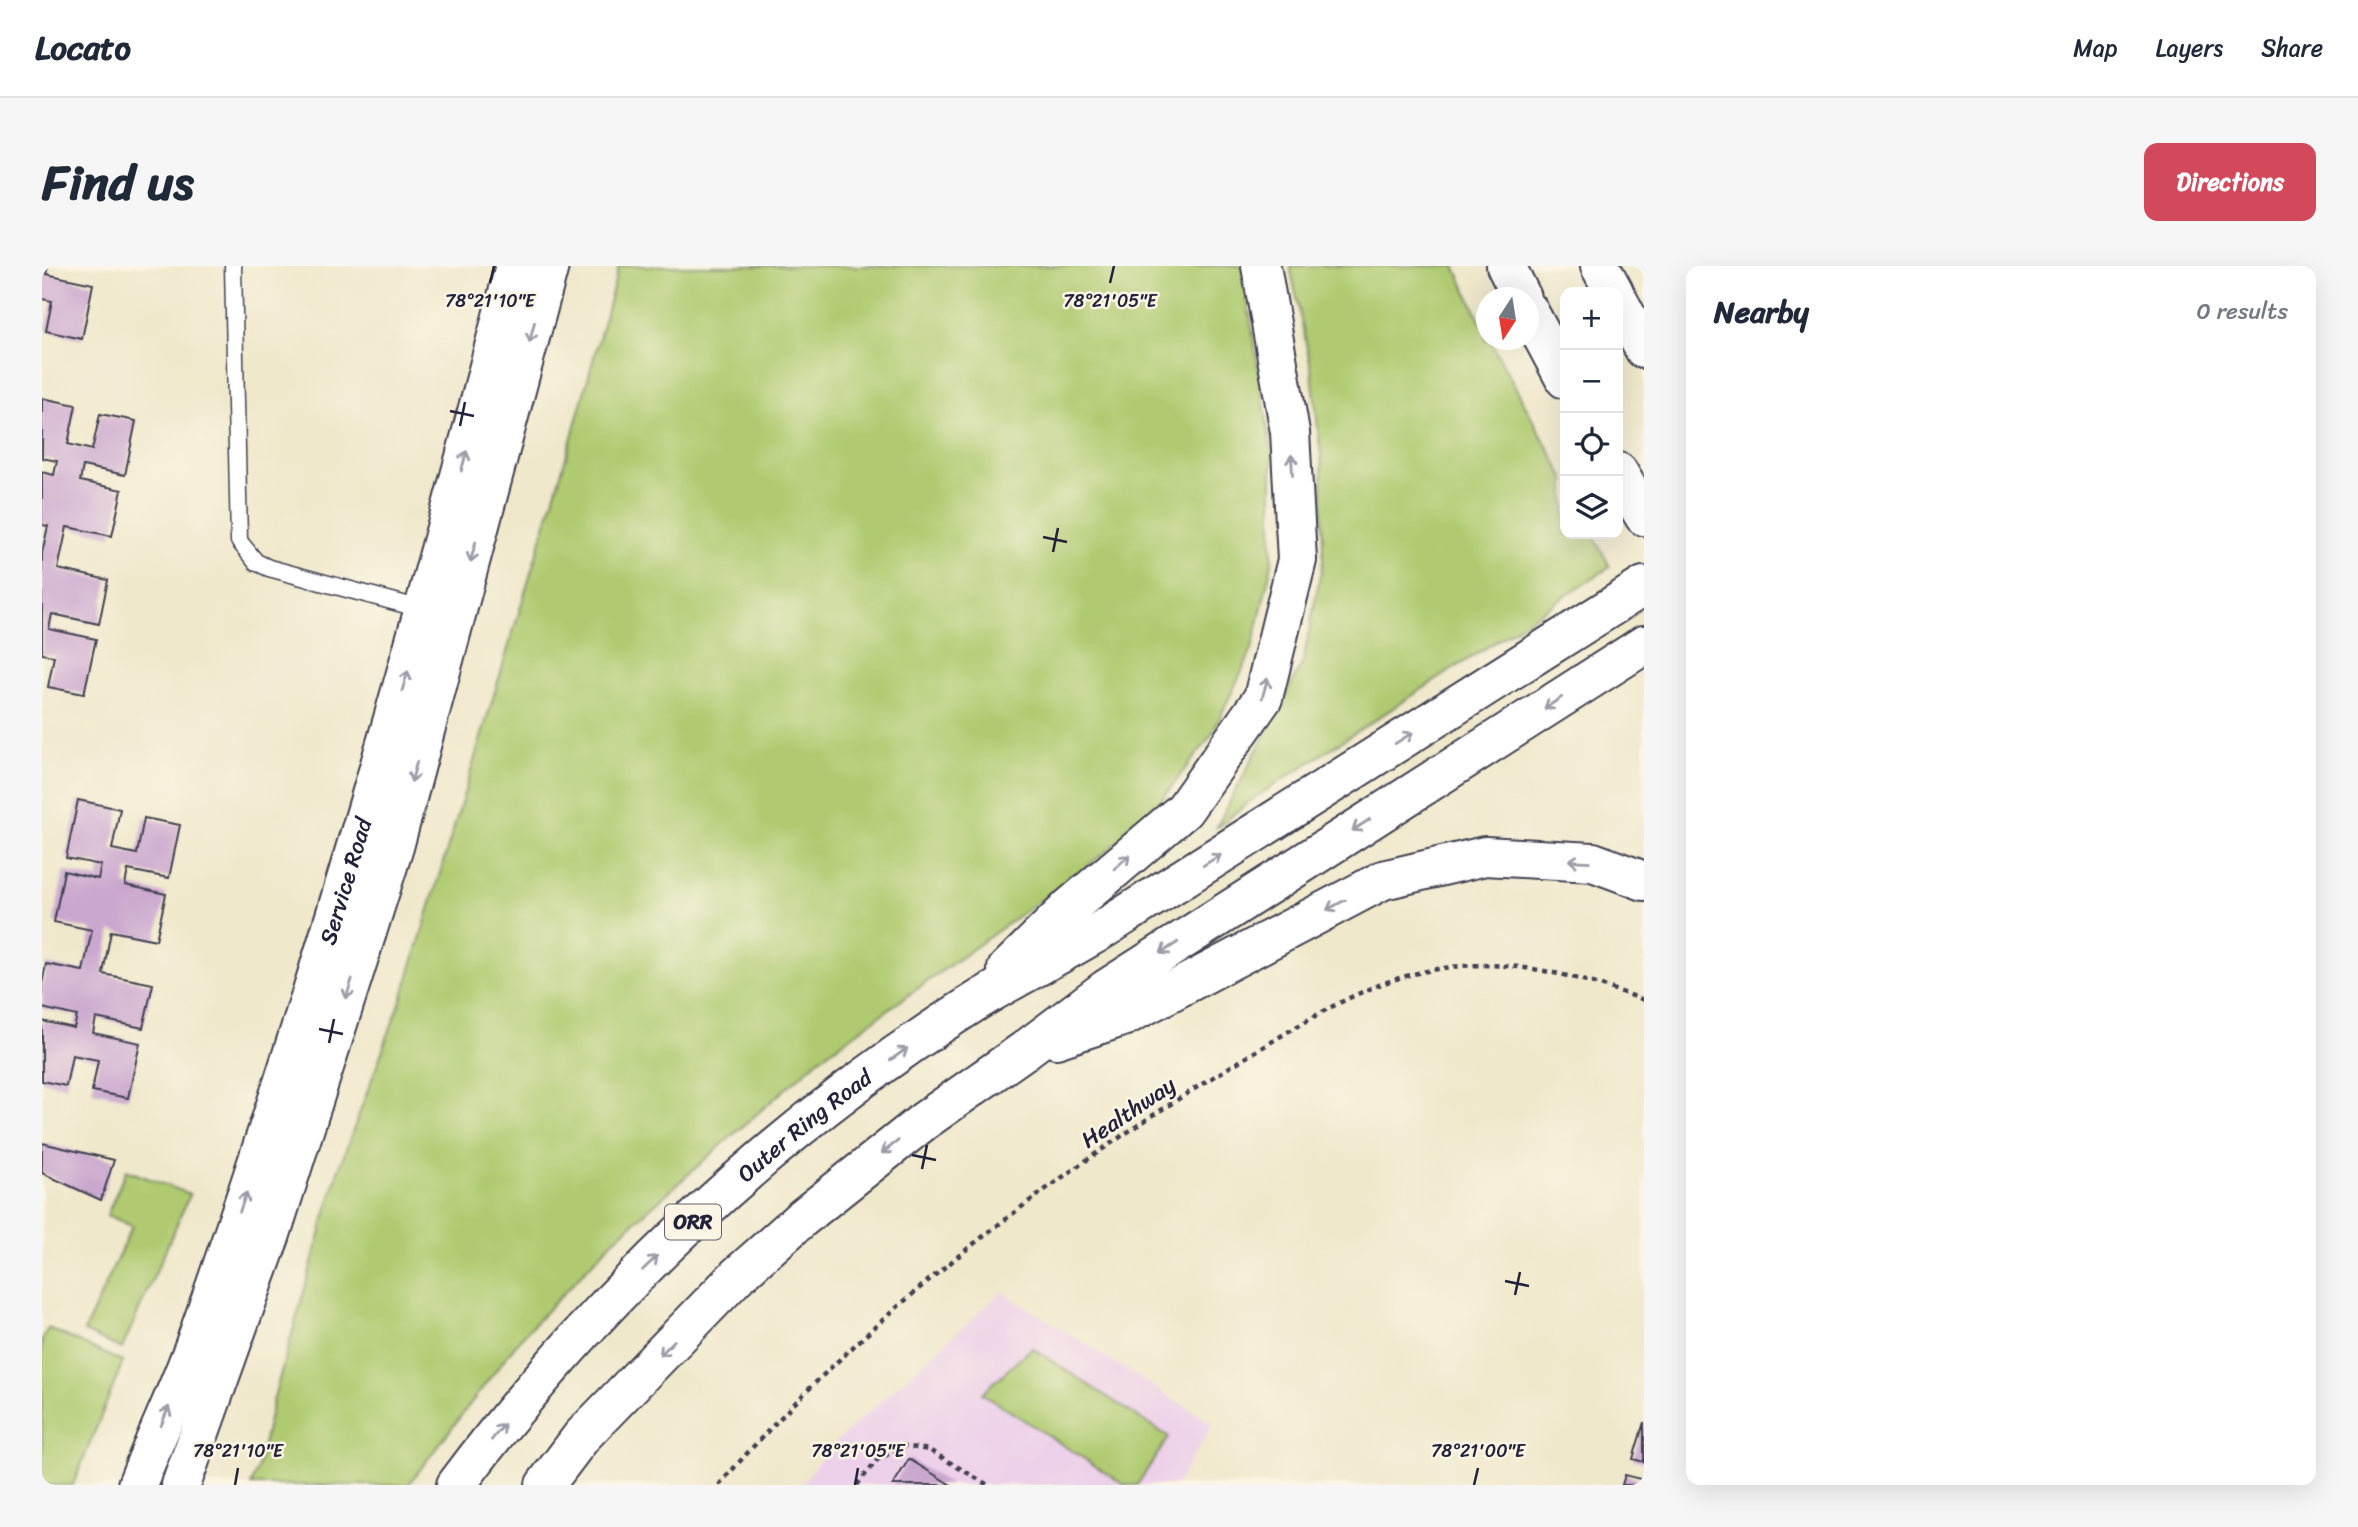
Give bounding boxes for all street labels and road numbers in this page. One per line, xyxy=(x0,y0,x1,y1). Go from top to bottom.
street label: Service Road xyxy=(307,811,385,950)
street label: Outer Ring Road xyxy=(728,1057,883,1193)
street label: Healthway xyxy=(1072,1065,1184,1160)
road number: ORR xyxy=(665,1205,721,1240)

